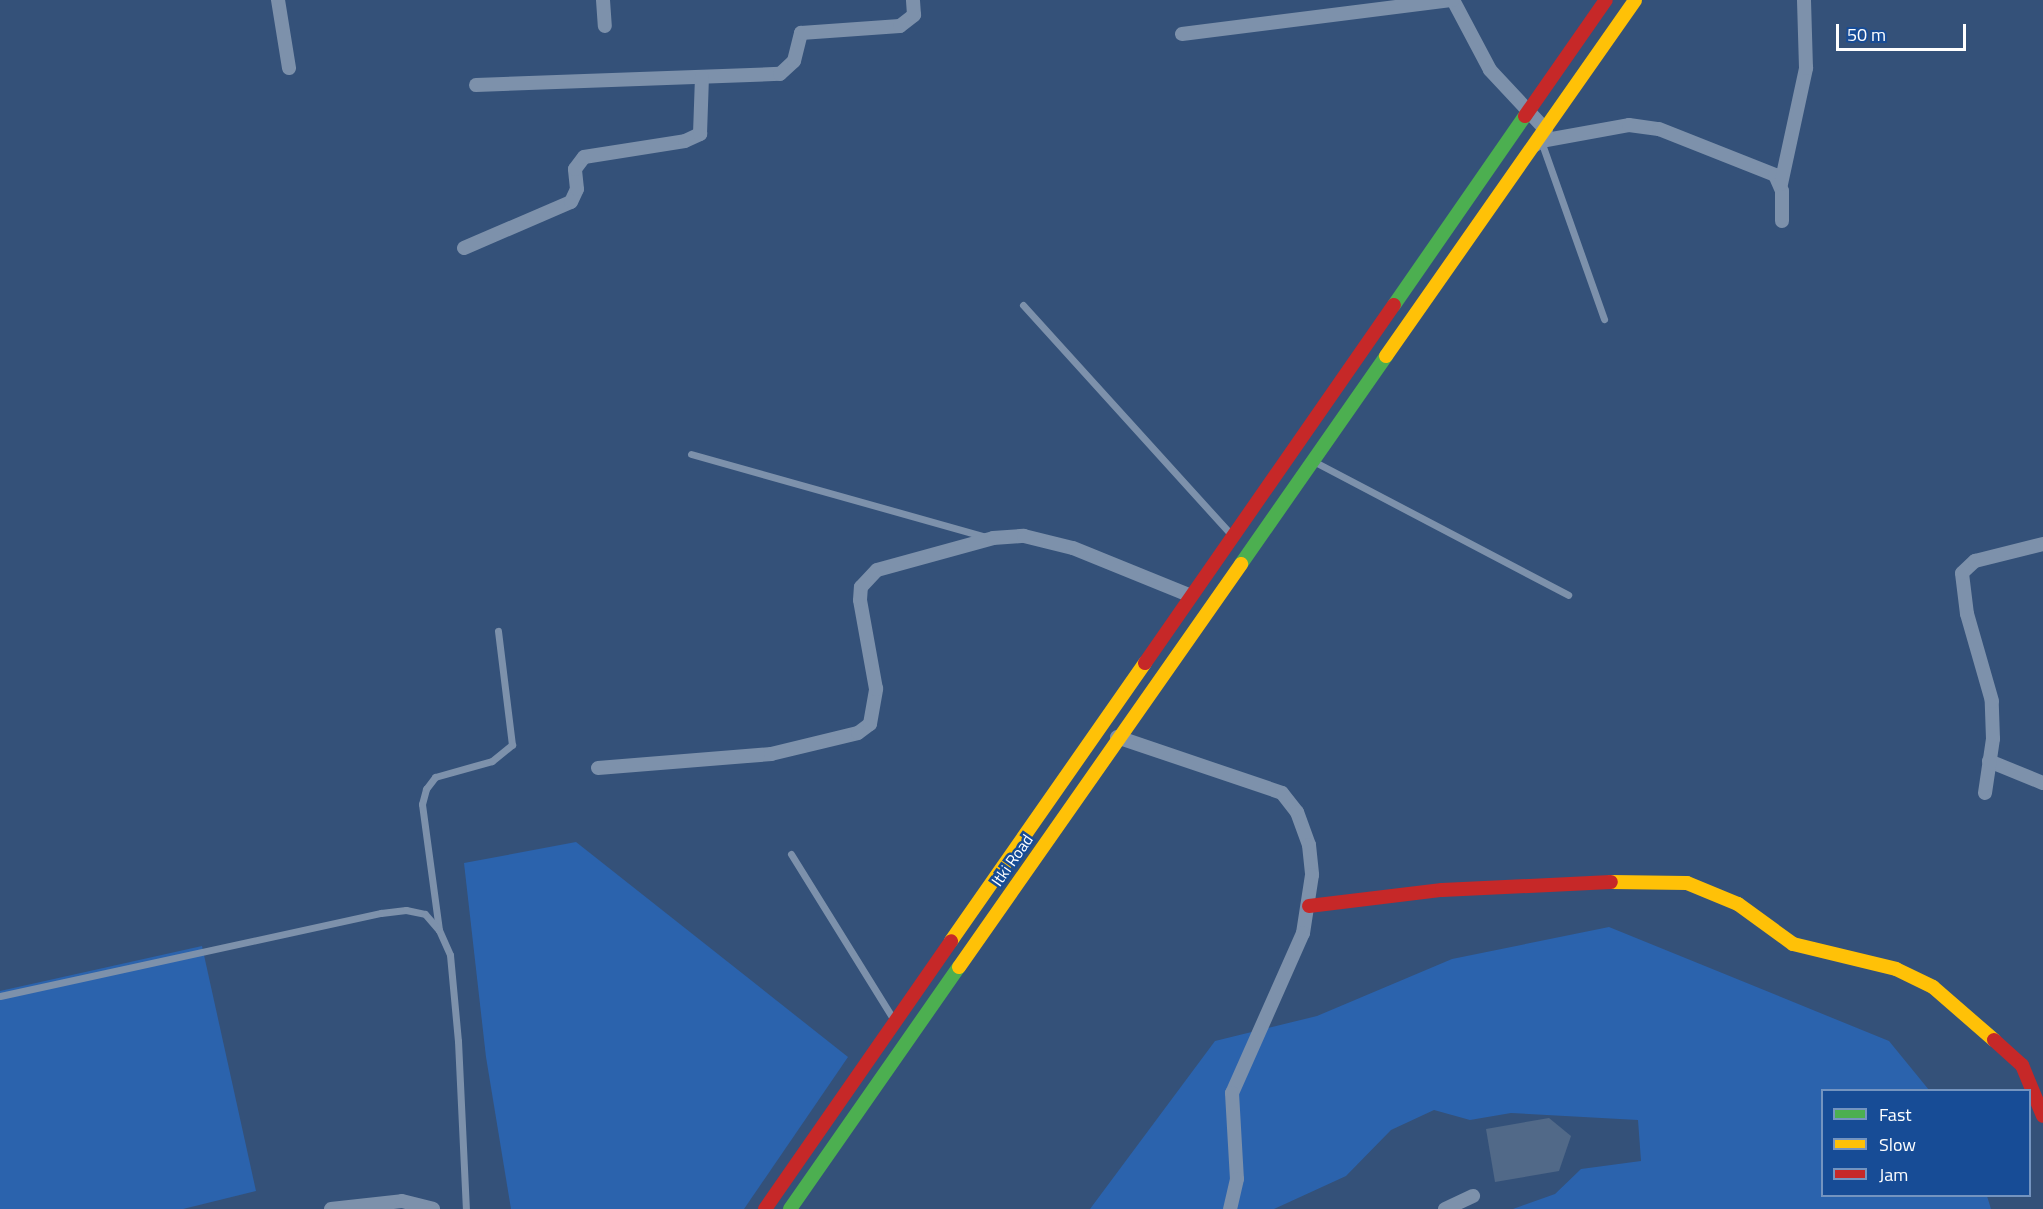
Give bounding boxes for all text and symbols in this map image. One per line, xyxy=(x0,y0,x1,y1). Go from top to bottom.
scale bar xyxy=(1839,12,1970,50)
text: 50 m xyxy=(1847,21,1886,48)
street label: Itki Road xyxy=(987,830,1037,890)
legend xyxy=(1821,1089,2031,1197)
text: Fast xyxy=(1879,1101,1912,1128)
text: Slow xyxy=(1879,1131,1916,1158)
text: Jam xyxy=(1879,1161,1908,1188)

